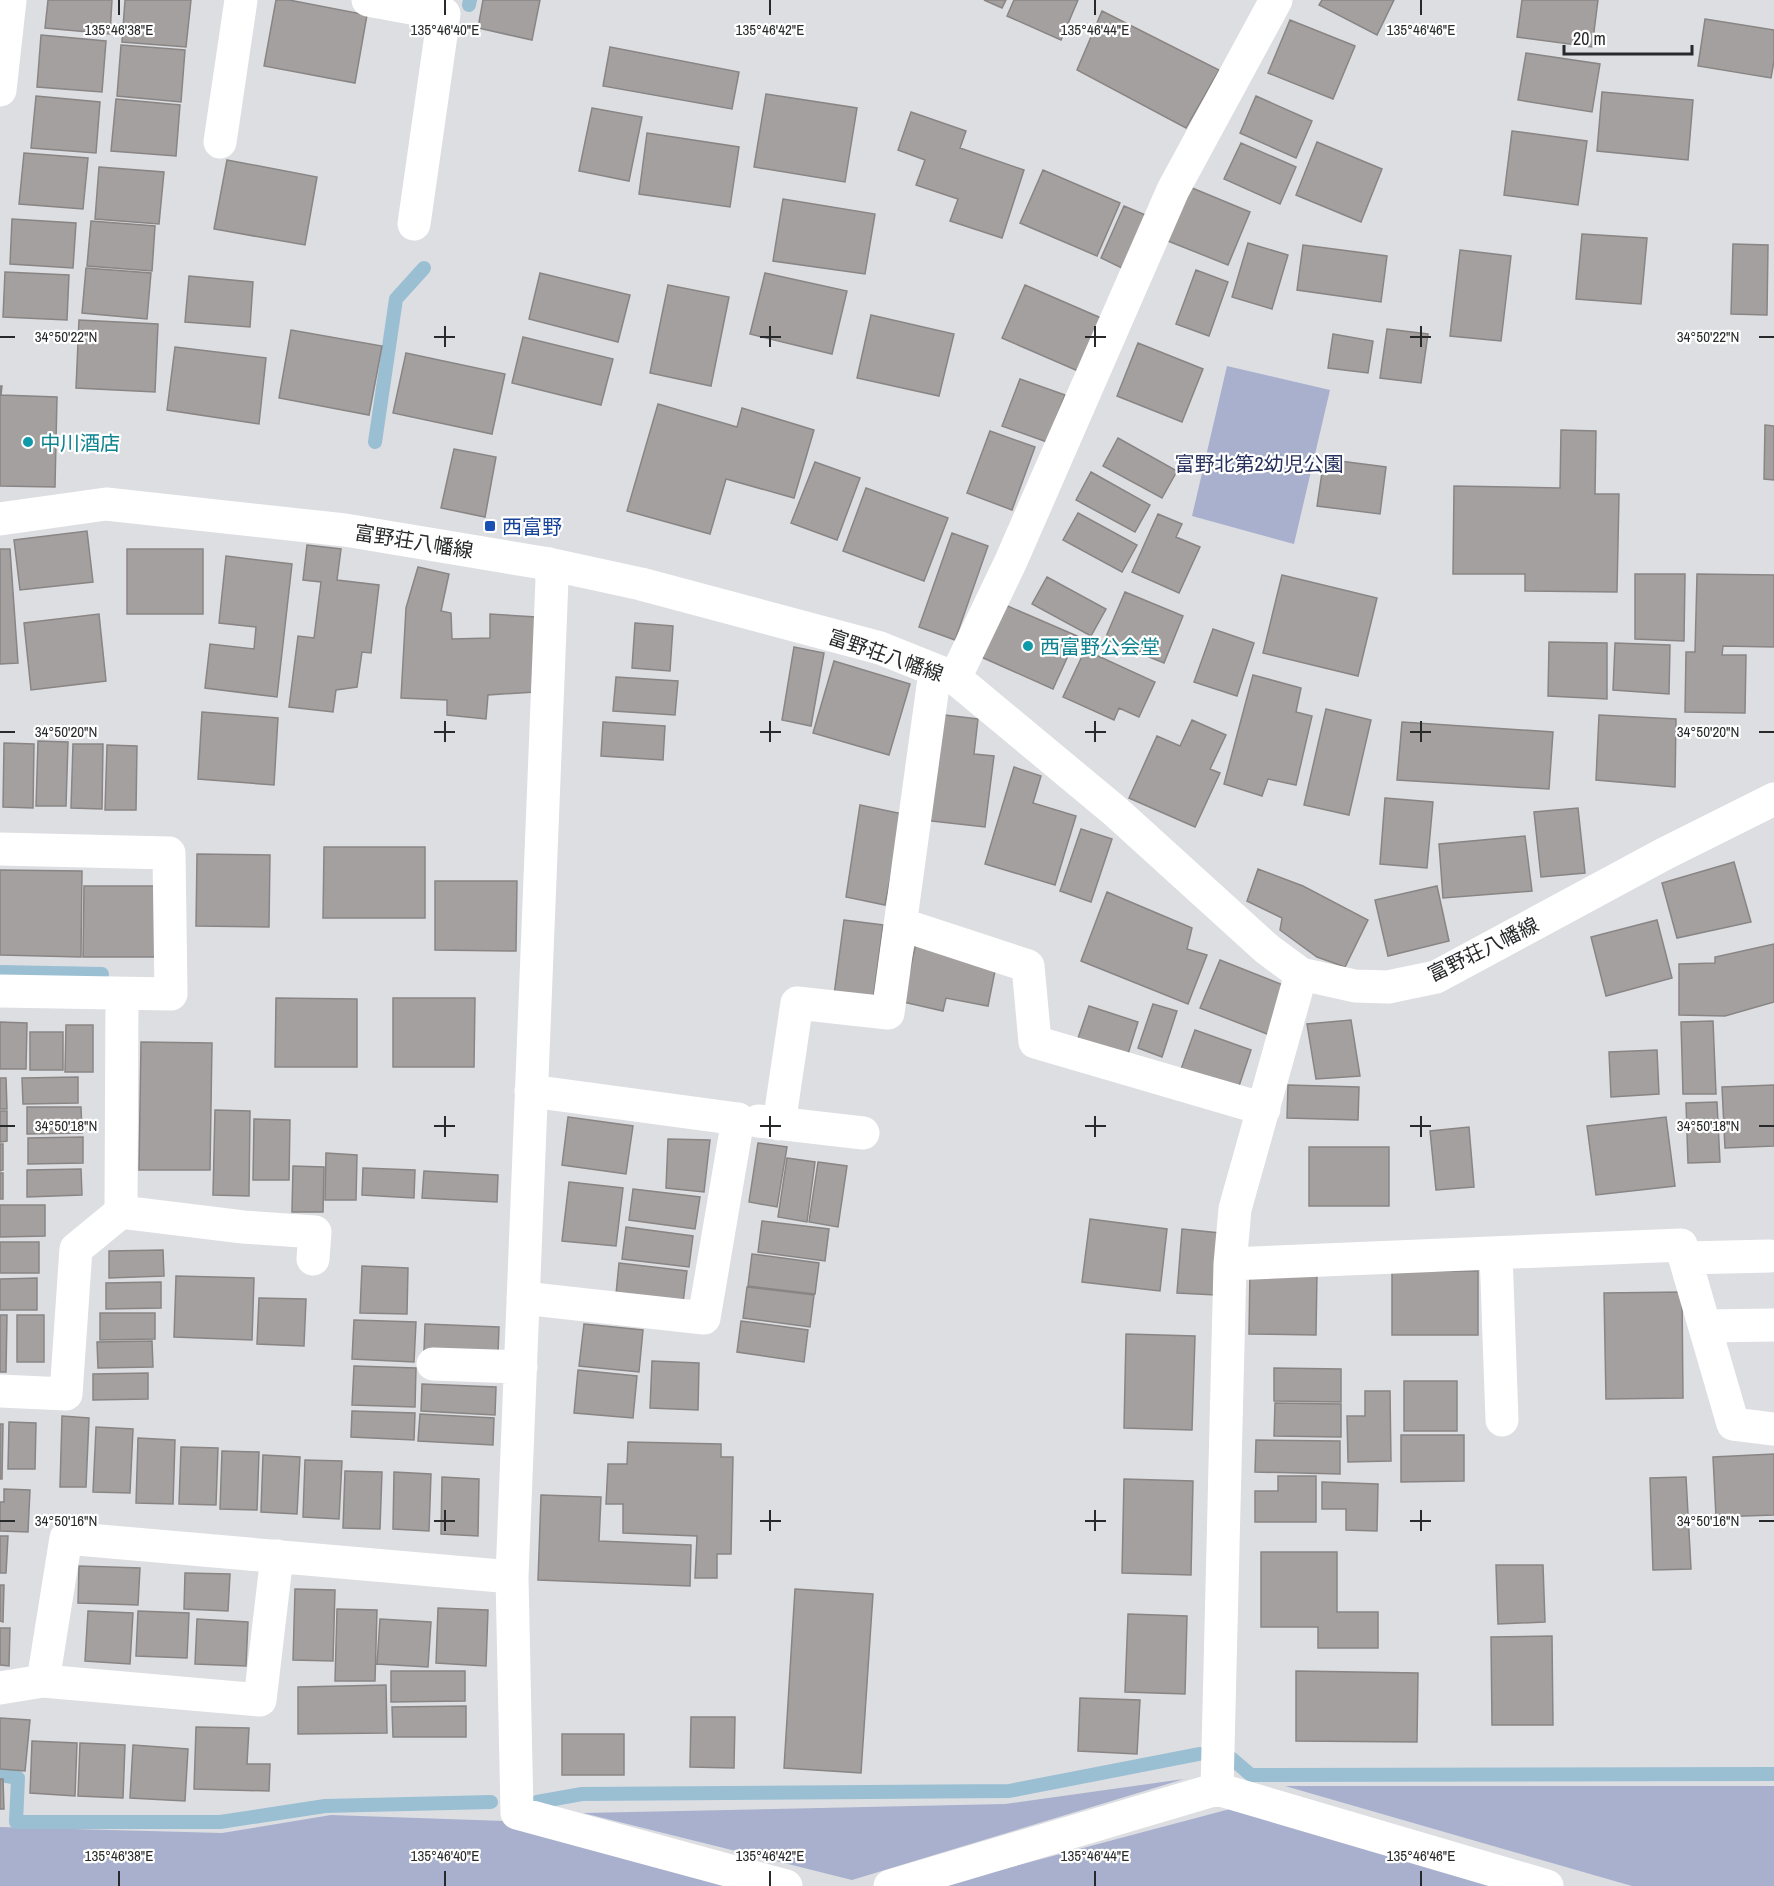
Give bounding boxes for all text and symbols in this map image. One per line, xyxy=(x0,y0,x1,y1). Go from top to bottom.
scale bar xyxy=(1564,18,1692,56)
text: 135°46'38"E xyxy=(85,19,153,40)
text: 135°46'40"E xyxy=(411,19,479,40)
text: 135°46'42"E xyxy=(736,19,804,40)
text: 135°46'44"E xyxy=(1061,19,1129,40)
text: 135°46'46"E xyxy=(1387,19,1455,40)
text: 20 m xyxy=(1573,26,1606,51)
text: 34°50'22"N xyxy=(35,326,97,347)
text: 34°50'22"N xyxy=(1677,326,1739,347)
place label: 中川酒店 xyxy=(40,429,120,456)
marker: 中川酒店 xyxy=(21,435,35,449)
park label: 富野北第2幼児公園 xyxy=(1174,450,1344,477)
place label: 西富野 xyxy=(502,513,562,540)
street label: 富野荘八幡線 xyxy=(353,518,475,564)
marker: 西富野 xyxy=(483,519,497,533)
street label: 富野荘八幡線 xyxy=(825,623,947,687)
place label: 西富野公会堂 xyxy=(1040,633,1160,660)
marker: 西富野公会堂 xyxy=(1021,639,1035,653)
text: 34°50'20"N xyxy=(35,721,97,742)
text: 34°50'20"N xyxy=(1677,721,1739,742)
street label: 富野荘八幡線 xyxy=(1423,911,1543,987)
text: 34°50'18"N xyxy=(35,1115,97,1136)
text: 34°50'18"N xyxy=(1677,1115,1739,1136)
text: 34°50'16"N xyxy=(35,1510,97,1531)
text: 34°50'16"N xyxy=(1677,1510,1739,1531)
text: 135°46'38"E xyxy=(85,1845,153,1866)
text: 135°46'40"E xyxy=(411,1845,479,1866)
text: 135°46'42"E xyxy=(736,1845,804,1866)
text: 135°46'44"E xyxy=(1061,1845,1129,1866)
text: 135°46'46"E xyxy=(1387,1845,1455,1866)

